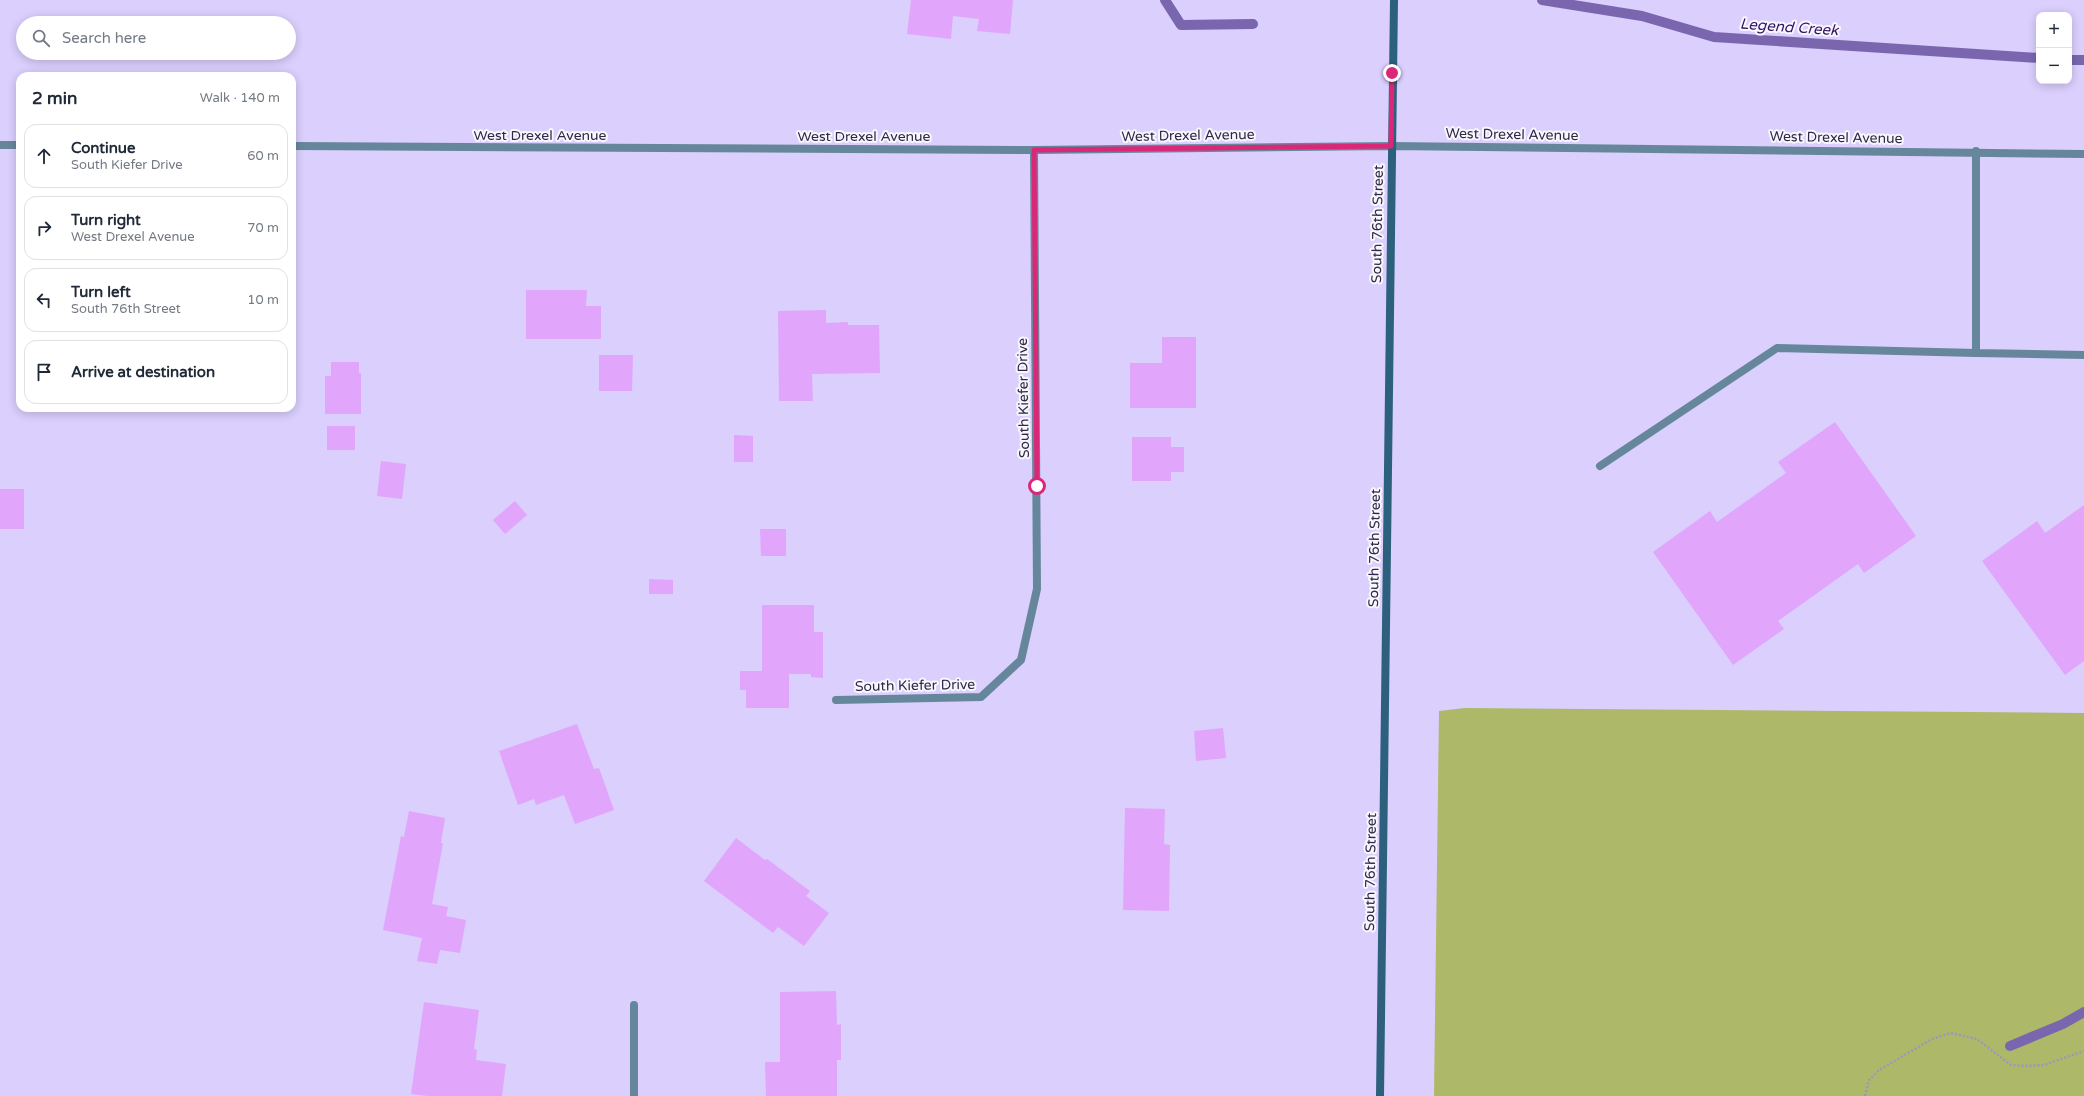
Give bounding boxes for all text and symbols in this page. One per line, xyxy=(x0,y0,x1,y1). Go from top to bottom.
map controls xyxy=(2036,12,2072,84)
button: + xyxy=(2036,12,2072,48)
water label: Legend Creek xyxy=(1739,15,1841,40)
search box xyxy=(16,16,296,60)
icon: search xyxy=(30,27,52,49)
text: Search here xyxy=(62,29,146,47)
button: − xyxy=(2036,48,2072,84)
route end xyxy=(1383,64,1401,82)
text: 2 min xyxy=(32,88,77,109)
text: Walk · 140 m xyxy=(200,90,280,106)
street label: West Drexel Avenue xyxy=(1445,125,1579,144)
street label: West Drexel Avenue xyxy=(1121,126,1255,145)
street label: West Drexel Avenue xyxy=(473,127,607,144)
street label: West Drexel Avenue xyxy=(797,128,931,145)
street label: West Drexel Avenue xyxy=(1769,128,1903,147)
text: Continue xyxy=(71,139,135,157)
icon: ahead xyxy=(33,145,55,167)
text: 60 m xyxy=(247,148,279,164)
text: South Kiefer Drive xyxy=(71,157,183,173)
street label: South 76th Street xyxy=(1368,164,1387,283)
text: Turn right xyxy=(71,211,141,229)
icon: right xyxy=(33,217,55,239)
text: 70 m xyxy=(247,220,279,236)
text: West Drexel Avenue xyxy=(71,229,195,245)
text: Turn left xyxy=(71,283,131,301)
icon: left xyxy=(33,289,55,311)
text: 10 m xyxy=(247,292,279,308)
text: South 76th Street xyxy=(71,301,181,317)
street label: South Kiefer Drive xyxy=(1014,338,1033,458)
icon: arrive xyxy=(33,361,55,383)
text: Arrive at destination xyxy=(71,363,215,381)
route start xyxy=(1028,477,1046,495)
street label: South 76th Street xyxy=(1365,488,1384,607)
street label: South Kiefer Drive xyxy=(855,676,975,695)
street label: South 76th Street xyxy=(1361,812,1380,931)

